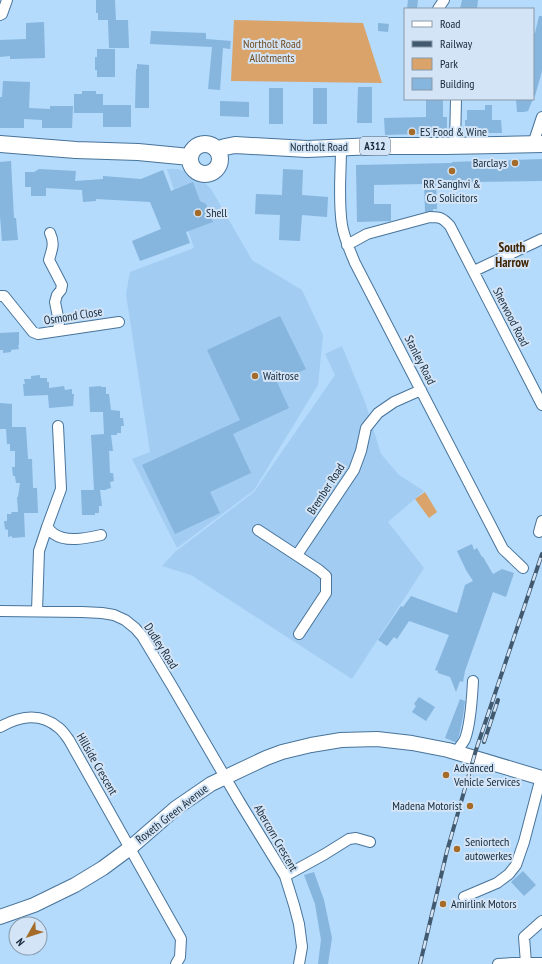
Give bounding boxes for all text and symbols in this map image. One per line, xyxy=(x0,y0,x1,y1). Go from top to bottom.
legend xyxy=(404,8,534,100)
text: Road xyxy=(440,16,460,31)
park label: Northolt Road Allotments xyxy=(243,36,301,65)
text: Railway xyxy=(440,36,473,51)
text: Park xyxy=(440,56,458,71)
text: Building xyxy=(440,76,475,91)
place label: ES Food & Wine xyxy=(420,124,487,139)
marker: ES Food & Wine xyxy=(407,127,417,137)
road number: A312 xyxy=(360,137,390,155)
street label: Northolt Road xyxy=(290,139,348,154)
place label: Barclays xyxy=(473,155,507,170)
marker: Barclays xyxy=(510,158,520,168)
marker: RR Sanghvi & Co Solicitors xyxy=(447,166,457,176)
place label: RR Sanghvi & Co Solicitors xyxy=(423,176,481,205)
place label: Shell xyxy=(206,205,227,220)
marker: Shell xyxy=(193,208,203,218)
district label: South Harrow xyxy=(495,239,529,271)
street label: Sherwood Road xyxy=(490,285,533,349)
street label: Osmond Close xyxy=(43,303,103,328)
street label: Stanley Road xyxy=(402,333,439,387)
place label: Waitrose xyxy=(263,368,299,383)
marker: Waitrose xyxy=(250,371,260,381)
street label: Brember Road xyxy=(303,460,348,517)
street label: Dudley Road xyxy=(141,620,182,671)
street label: Hillside Crescent xyxy=(74,730,122,798)
place label: Advanced Vehicle Services xyxy=(453,760,520,789)
marker: Advanced Vehicle Services xyxy=(441,770,451,780)
street label: Roxeth Green Avenue xyxy=(132,781,211,847)
place label: Madena Motorist xyxy=(392,798,463,813)
marker: Madena Motorist xyxy=(465,801,475,811)
street label: Abercorn Crescent xyxy=(251,802,302,874)
place label: Seniortech autowerkes xyxy=(465,834,512,863)
marker: Seniortech autowerkes xyxy=(452,844,462,854)
place label: Amirlink Motors xyxy=(451,896,517,911)
marker: Amirlink Motors xyxy=(438,899,448,909)
north arrow xyxy=(8,916,48,956)
text: N xyxy=(13,936,28,949)

